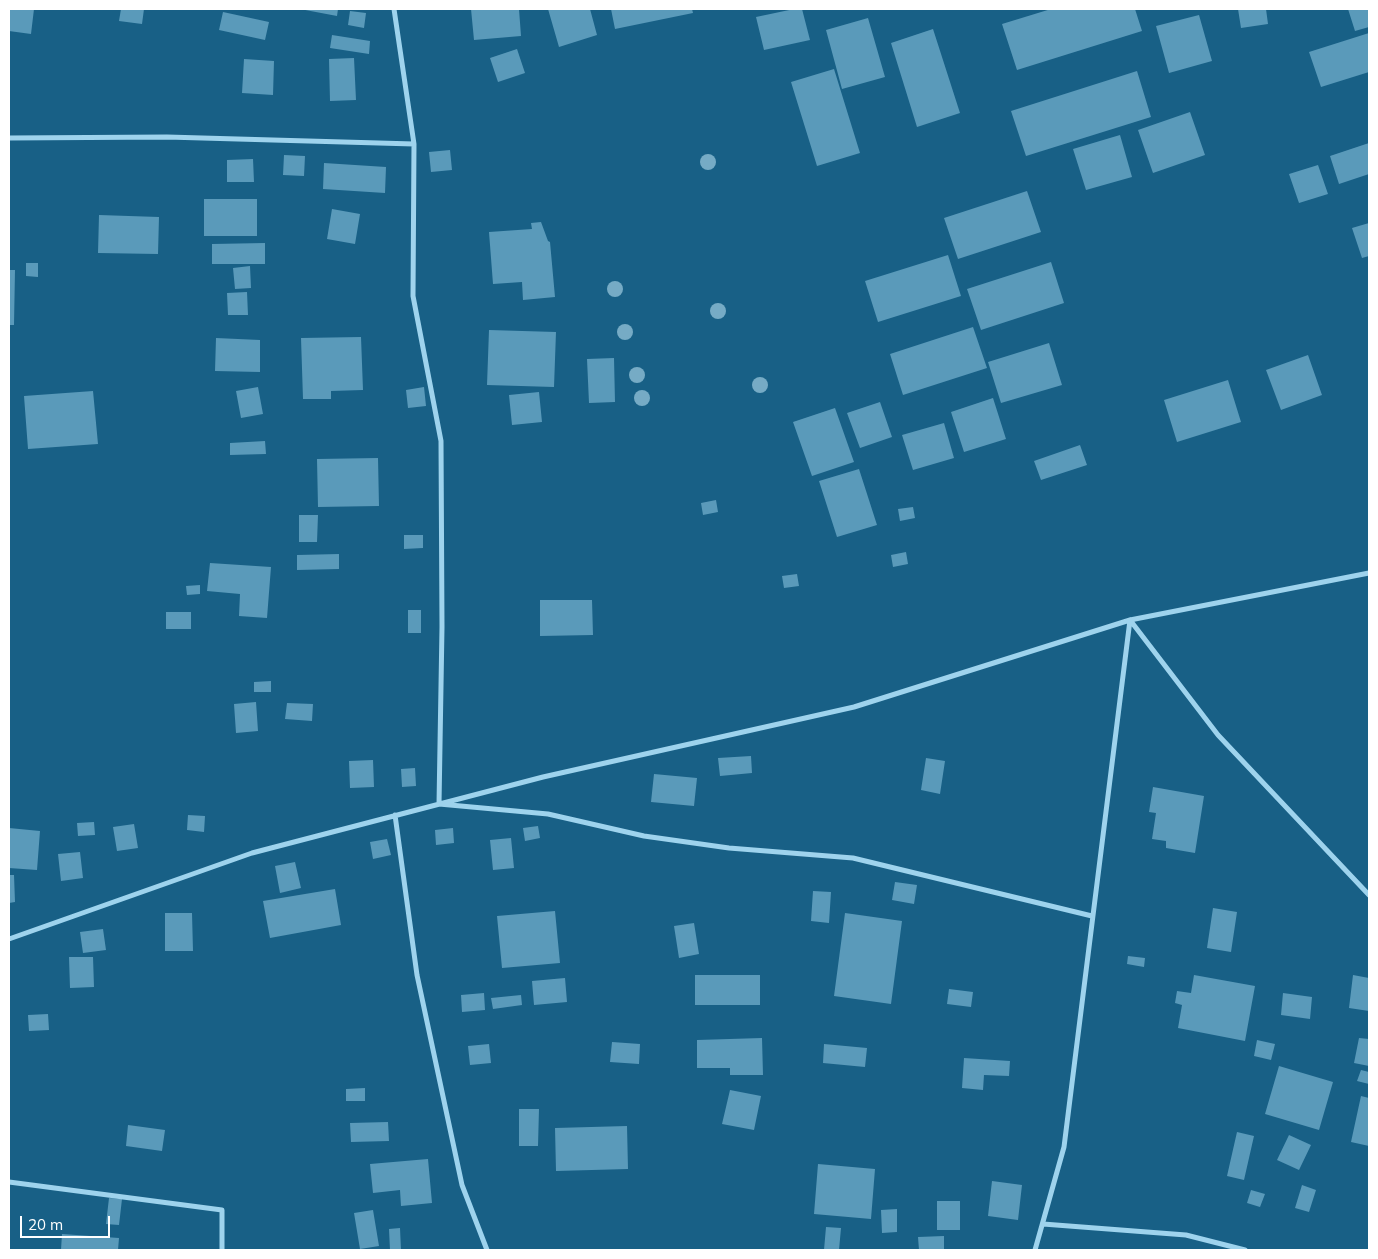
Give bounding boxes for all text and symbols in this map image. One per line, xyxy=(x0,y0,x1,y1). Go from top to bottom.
scale bar xyxy=(22,1206,112,1238)
text: 20 m xyxy=(28,1215,63,1234)

